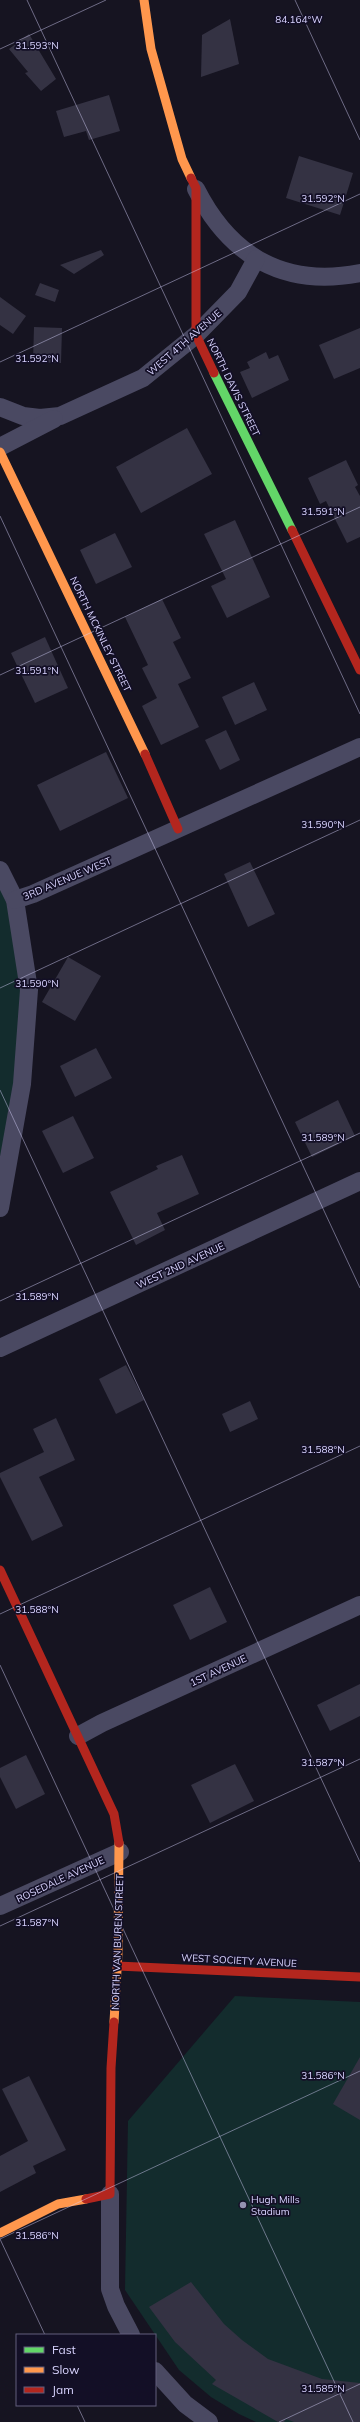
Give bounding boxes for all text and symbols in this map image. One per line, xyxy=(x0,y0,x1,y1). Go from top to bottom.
text: 84.164°W xyxy=(275,13,323,26)
text: 31.593°N xyxy=(15,39,59,52)
text: 31.592°N xyxy=(301,192,345,205)
street label: WEST 4TH AVENUE xyxy=(144,306,224,378)
street label: NORTH DAVIS STREET xyxy=(204,336,263,438)
text: 31.592°N xyxy=(15,352,59,365)
text: 31.591°N xyxy=(301,505,345,518)
street label: NORTH MCKINLEY STREET xyxy=(67,574,134,694)
text: 31.591°N xyxy=(15,664,59,677)
text: 31.590°N xyxy=(301,818,345,831)
street label: 3RD AVENUE WEST xyxy=(21,854,113,903)
text: 31.590°N xyxy=(15,977,59,990)
text: 31.589°N xyxy=(301,1131,345,1144)
street label: WEST 2ND AVENUE xyxy=(134,1239,226,1292)
text: 31.589°N xyxy=(15,1290,59,1303)
text: 31.588°N xyxy=(301,1443,345,1456)
text: 31.588°N xyxy=(15,1603,59,1616)
street label: 1ST AVENUE xyxy=(188,1652,249,1689)
text: 31.587°N xyxy=(301,1756,345,1769)
street label: ROSEDALE AVENUE xyxy=(14,1853,106,1906)
street label: NORTH VAN BUREN STREET xyxy=(109,1874,126,2010)
text: 31.587°N xyxy=(15,1916,59,1929)
street label: WEST SOCIETY AVENUE xyxy=(181,1951,297,1970)
text: 31.586°N xyxy=(301,2069,345,2082)
place label: Hugh Mills Stadium xyxy=(251,2193,300,2218)
marker: Hugh Mills Stadium xyxy=(238,2200,248,2210)
text: 31.586°N xyxy=(15,2229,59,2242)
legend xyxy=(16,2334,156,2406)
text: Fast xyxy=(52,2342,76,2357)
text: Slow xyxy=(52,2362,80,2377)
text: Jam xyxy=(52,2382,74,2397)
text: 31.585°N xyxy=(301,2382,345,2395)

